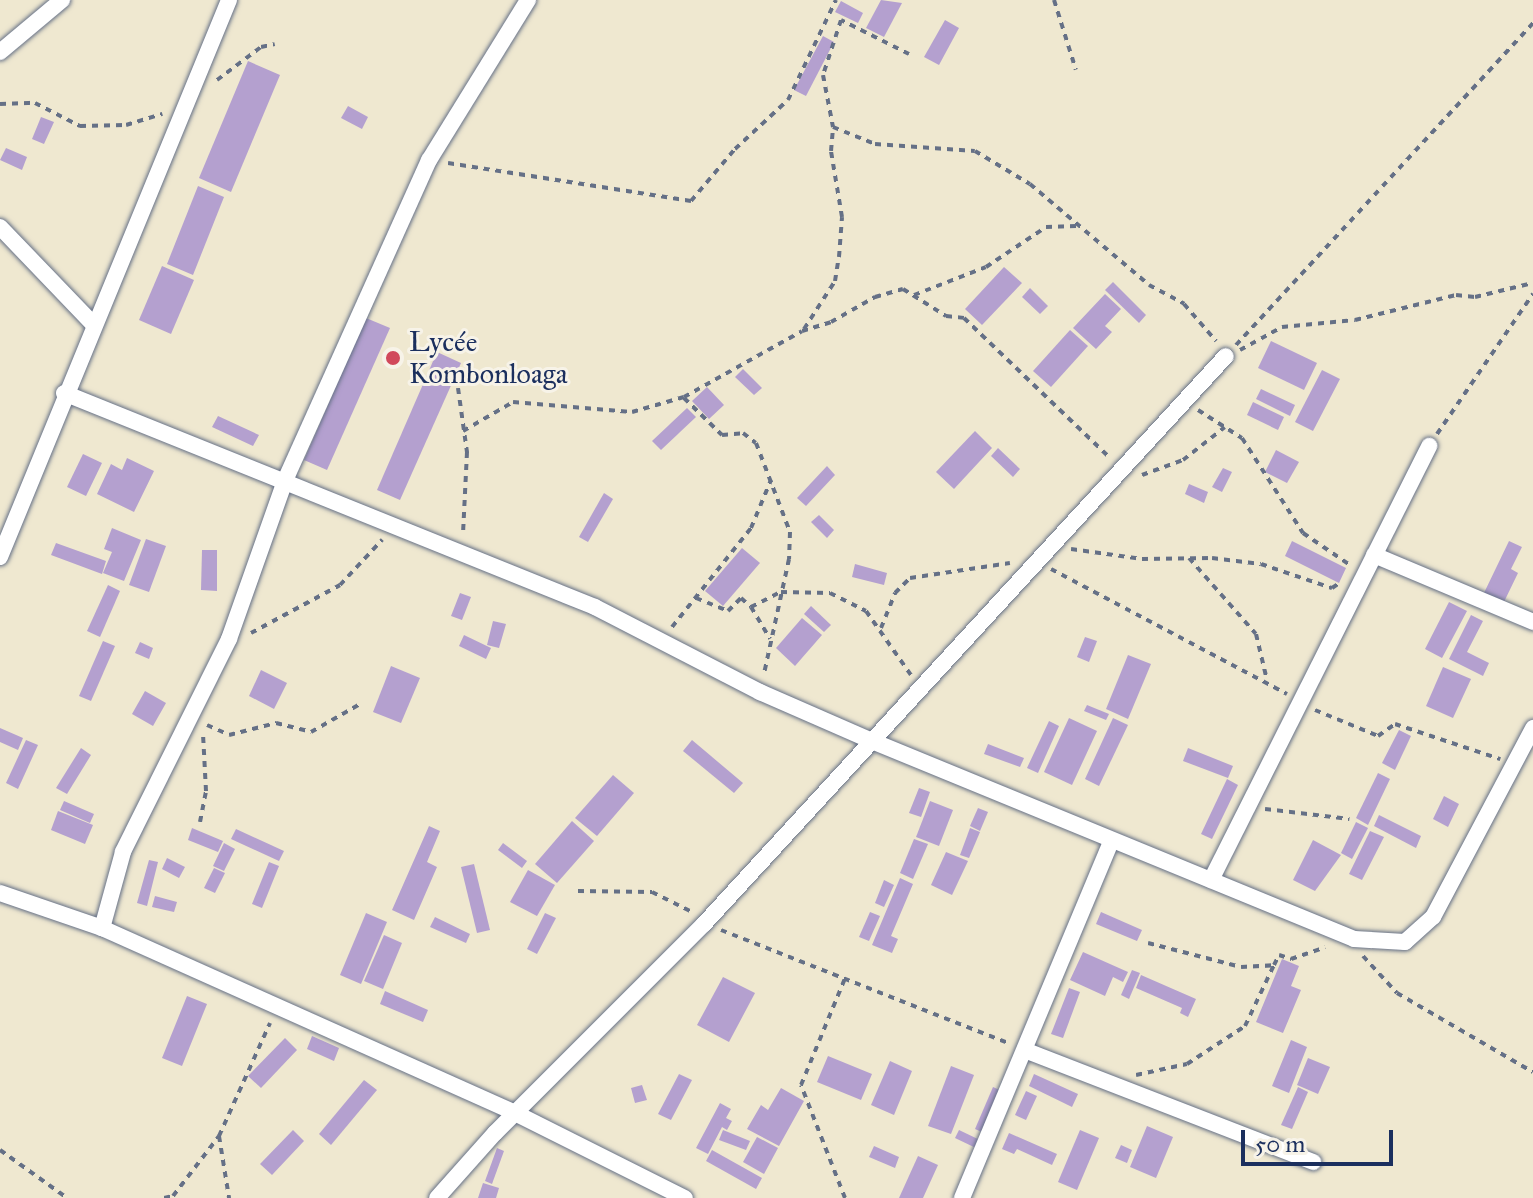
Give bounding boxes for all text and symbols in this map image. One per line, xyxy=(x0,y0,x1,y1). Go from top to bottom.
place label: Lycée Kombonloaga xyxy=(409,325,568,391)
marker: Lycée Kombonloaga xyxy=(384,349,402,367)
scale bar xyxy=(1245,1114,1397,1164)
text: 50 m xyxy=(1255,1129,1305,1159)

